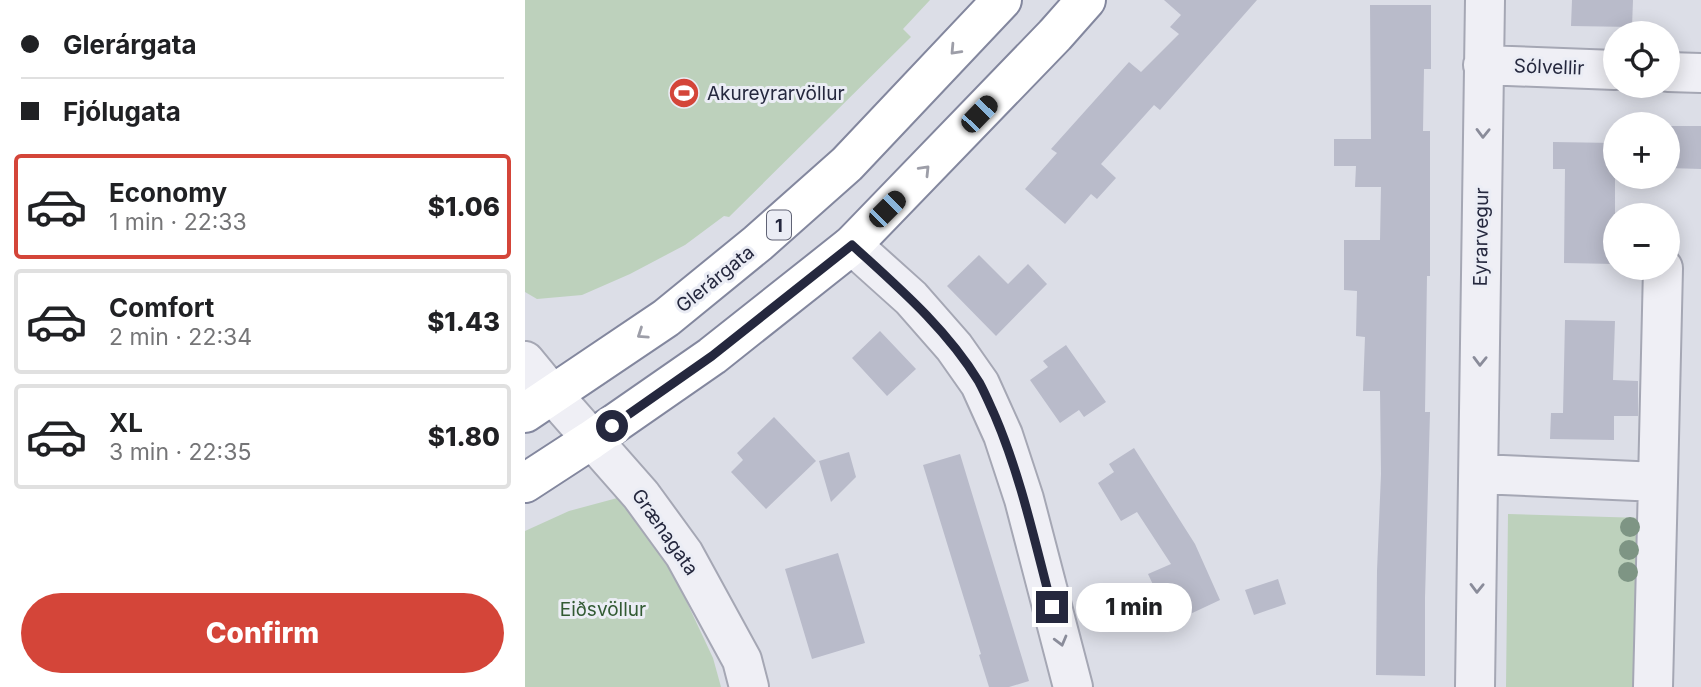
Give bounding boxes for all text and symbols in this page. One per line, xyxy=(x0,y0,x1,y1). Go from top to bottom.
map controls xyxy=(1603,21,1680,280)
button: locate xyxy=(1603,21,1680,98)
text: Glerárgata xyxy=(63,29,197,60)
one-way arrow xyxy=(950,42,963,55)
street label: Sólvellir xyxy=(1513,54,1585,80)
sports icon: Akureyrarvöllur xyxy=(667,76,701,110)
place label: Akureyrarvöllur xyxy=(707,82,845,105)
car xyxy=(957,92,1002,136)
text: Fjólugata xyxy=(63,96,181,127)
button: + xyxy=(1603,112,1680,189)
one-way arrow xyxy=(1475,128,1490,139)
one-way arrow xyxy=(917,165,930,178)
icon: car xyxy=(25,175,88,238)
text: Economy xyxy=(109,177,227,208)
car xyxy=(865,187,910,231)
street label: Eyrarvegur xyxy=(1469,187,1493,287)
text: $1.06 xyxy=(428,191,500,222)
button: − xyxy=(1603,203,1680,280)
text: 1 min · 22:33 xyxy=(109,208,247,236)
road number: 1 xyxy=(767,210,791,240)
street label: Glerárgata xyxy=(671,241,759,317)
icon: car xyxy=(25,290,88,353)
text: Comfort xyxy=(109,292,214,323)
text: $1.43 xyxy=(427,306,500,337)
text: 2 min · 22:34 xyxy=(109,323,252,351)
one-way arrow xyxy=(637,326,650,339)
one-way arrow xyxy=(1472,356,1488,366)
icon: car xyxy=(25,405,88,468)
text: XL xyxy=(109,407,143,438)
route start xyxy=(596,410,628,442)
text: $1.80 xyxy=(428,421,500,452)
text: 3 min · 22:35 xyxy=(109,438,251,466)
street label: Grænagata xyxy=(627,484,703,580)
callout: 1 min xyxy=(1077,582,1192,632)
one-way arrow xyxy=(1469,583,1485,594)
route end xyxy=(1036,591,1068,623)
button: Confirm xyxy=(21,593,504,673)
text: 1 min xyxy=(1105,593,1163,621)
park label: Eiðsvöllur xyxy=(560,598,646,621)
one-way arrow xyxy=(1053,635,1067,647)

